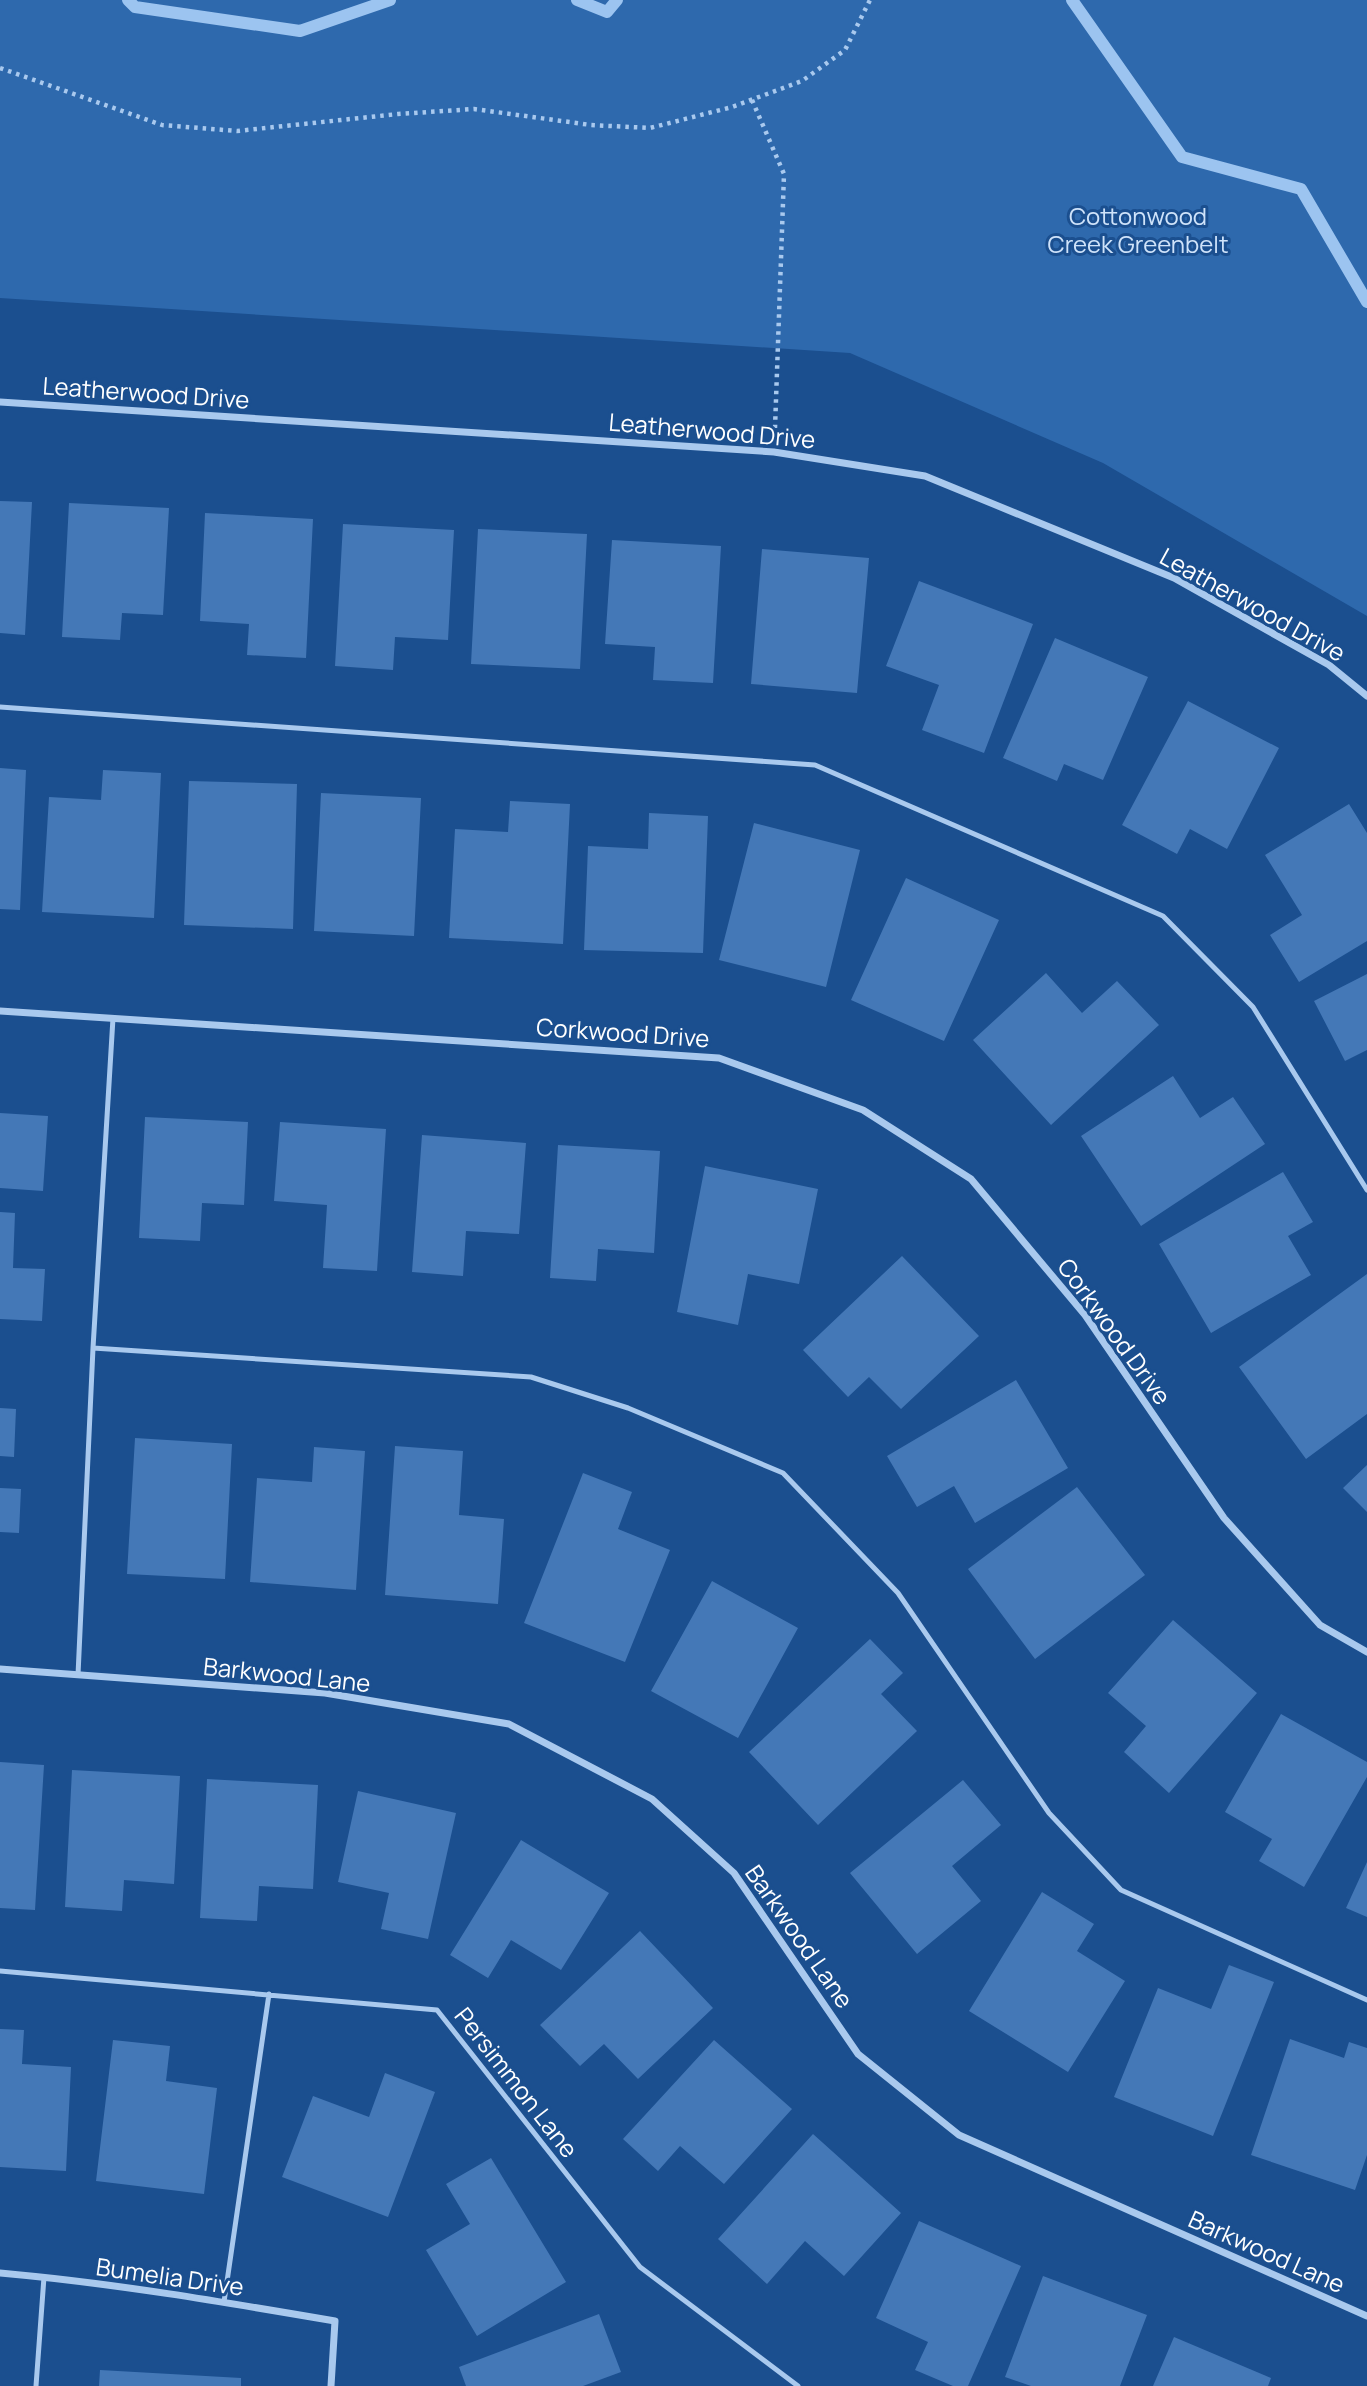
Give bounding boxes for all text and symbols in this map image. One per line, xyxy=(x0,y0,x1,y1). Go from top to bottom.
park label: Cottonwood Creek Greenbelt xyxy=(1047,199,1229,260)
street label: Leatherwood Drive xyxy=(41,368,251,416)
street label: Leatherwood Drive xyxy=(607,405,817,455)
street label: Leatherwood Drive xyxy=(1154,539,1352,669)
street label: Corkwood Drive xyxy=(535,1009,711,1055)
street label: Corkwood Drive xyxy=(1051,1251,1179,1411)
street label: Barkwood Lane xyxy=(202,1649,372,1699)
street label: Barkwood Lane xyxy=(738,1858,862,2014)
street label: Persimmon Lane xyxy=(448,2000,586,2164)
street label: Barkwood Lane xyxy=(1184,2202,1350,2300)
street label: Bumelia Drive xyxy=(94,2249,246,2303)

